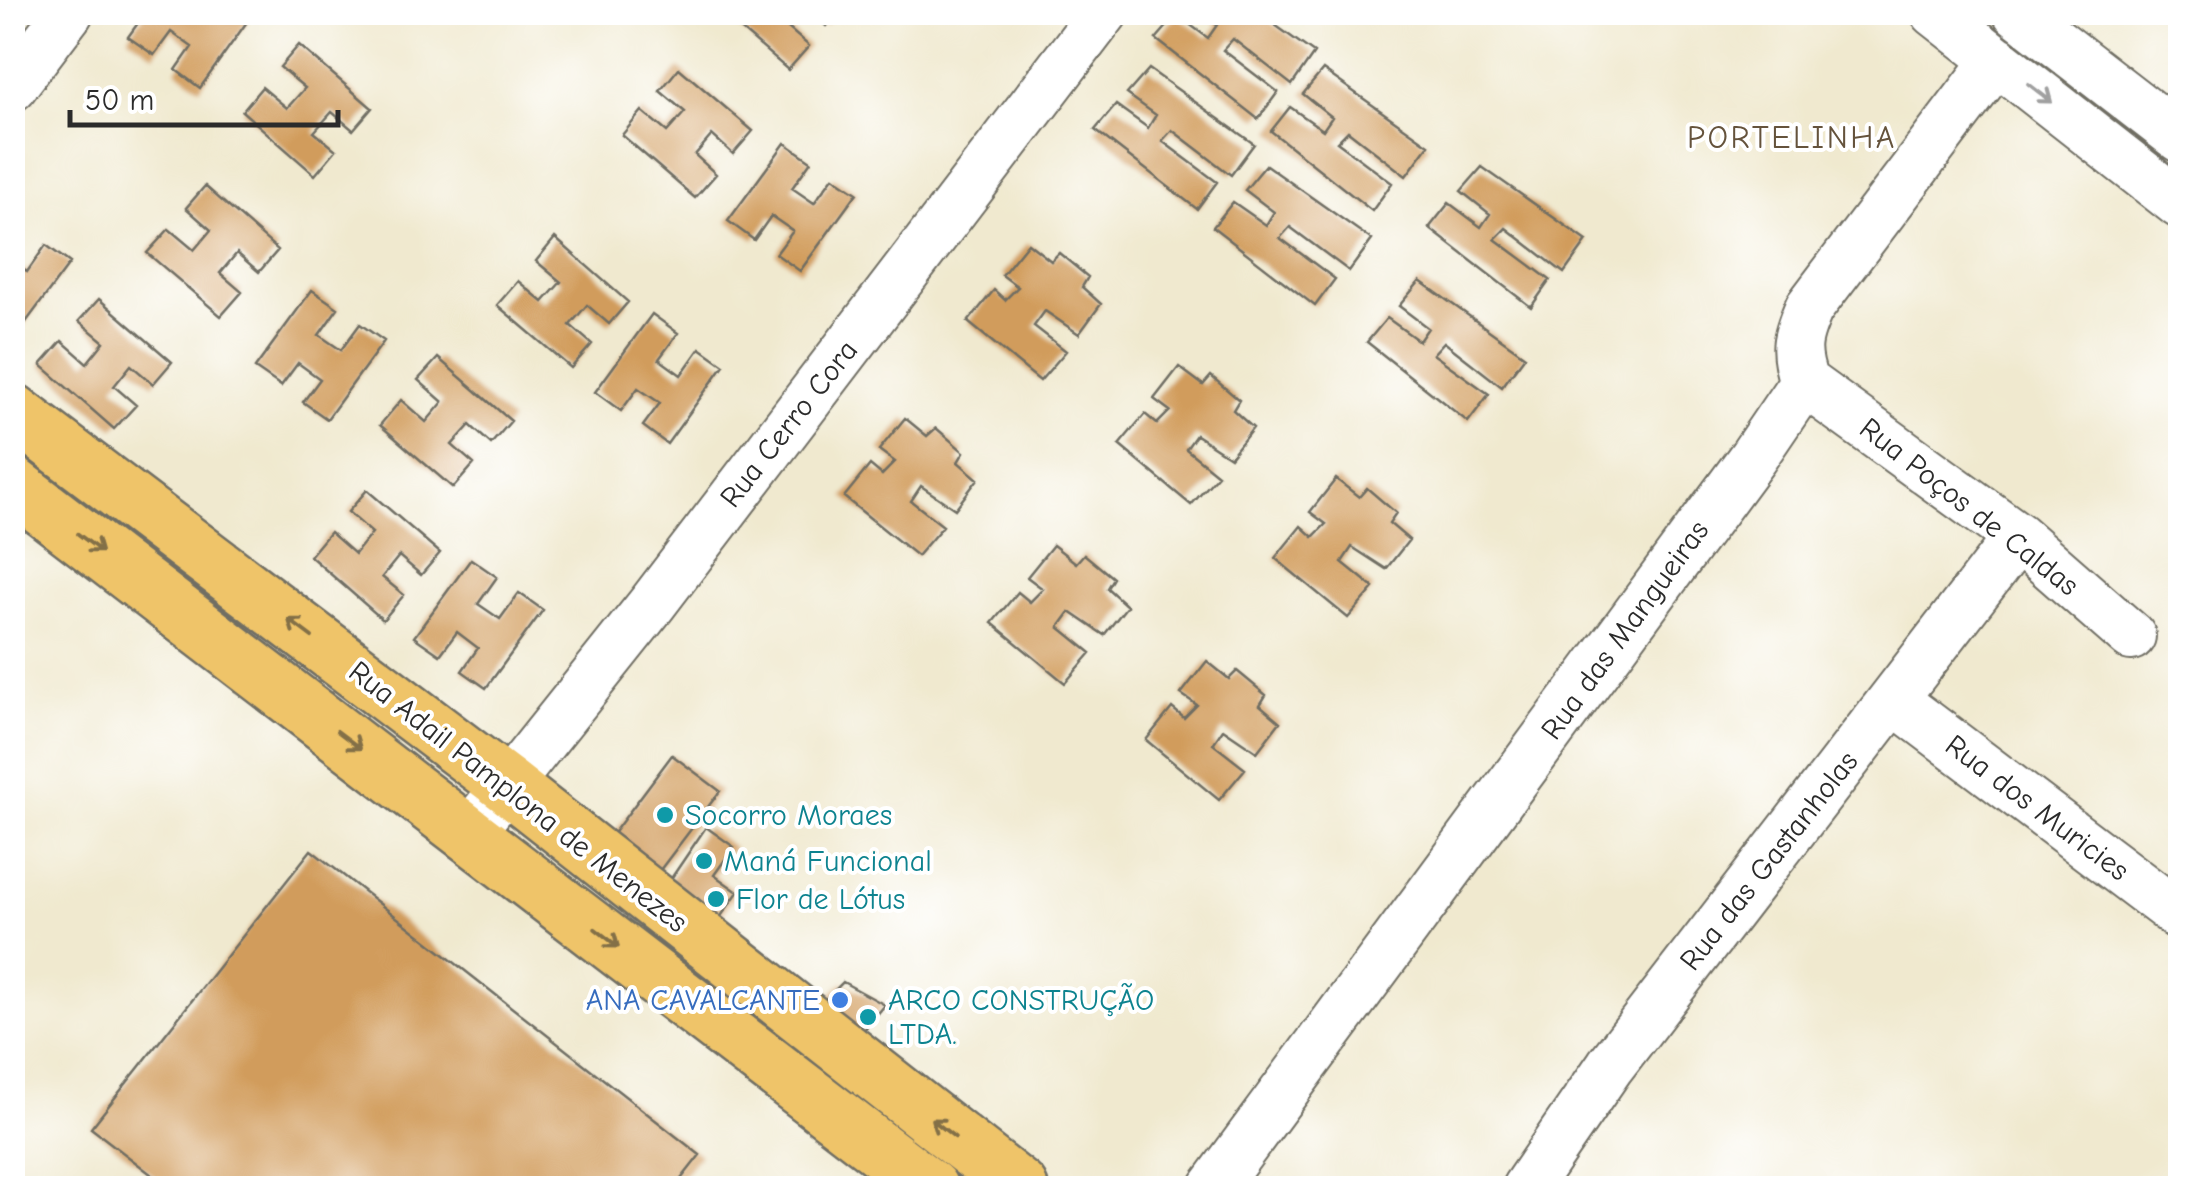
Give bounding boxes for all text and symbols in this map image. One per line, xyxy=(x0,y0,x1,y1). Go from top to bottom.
scale bar xyxy=(70,65,338,127)
text: 50 m xyxy=(85,83,154,118)
one-way arrow xyxy=(2026,83,2053,104)
district label: PORTELINHA xyxy=(1687,119,1897,156)
street label: Rua Cerro Cora xyxy=(713,333,865,515)
street label: Rua Poços de Caldas xyxy=(1853,411,2085,603)
street label: Rua das Mangueiras xyxy=(1534,514,1716,746)
one-way arrow xyxy=(76,533,103,554)
one-way arrow xyxy=(287,617,314,638)
street label: Rua Adail Pamplona de Menezes xyxy=(342,654,694,940)
street label: Rua dos Muricies xyxy=(1938,728,2136,888)
one-way arrow xyxy=(335,729,362,750)
street label: Rua das Gastanholas xyxy=(1673,745,1865,977)
place label: Socorro Moraes xyxy=(685,798,892,833)
marker: Socorro Moraes xyxy=(654,804,676,826)
place label: Maná Funcional xyxy=(724,844,932,879)
marker: Maná Funcional xyxy=(693,850,715,872)
place label: Flor de Lótus xyxy=(736,882,905,917)
marker: Flor de Lótus xyxy=(705,888,727,910)
one-way arrow xyxy=(593,927,619,949)
place label: ARCO CONSTRUÇÃO LTDA. xyxy=(888,982,1154,1052)
place label: ANA CAVALCANTE xyxy=(586,983,820,1018)
marker: ANA CAVALCANTE xyxy=(829,989,851,1011)
marker: ARCO CONSTRUÇÃO LTDA. xyxy=(857,1006,879,1028)
one-way arrow xyxy=(930,1118,957,1139)

